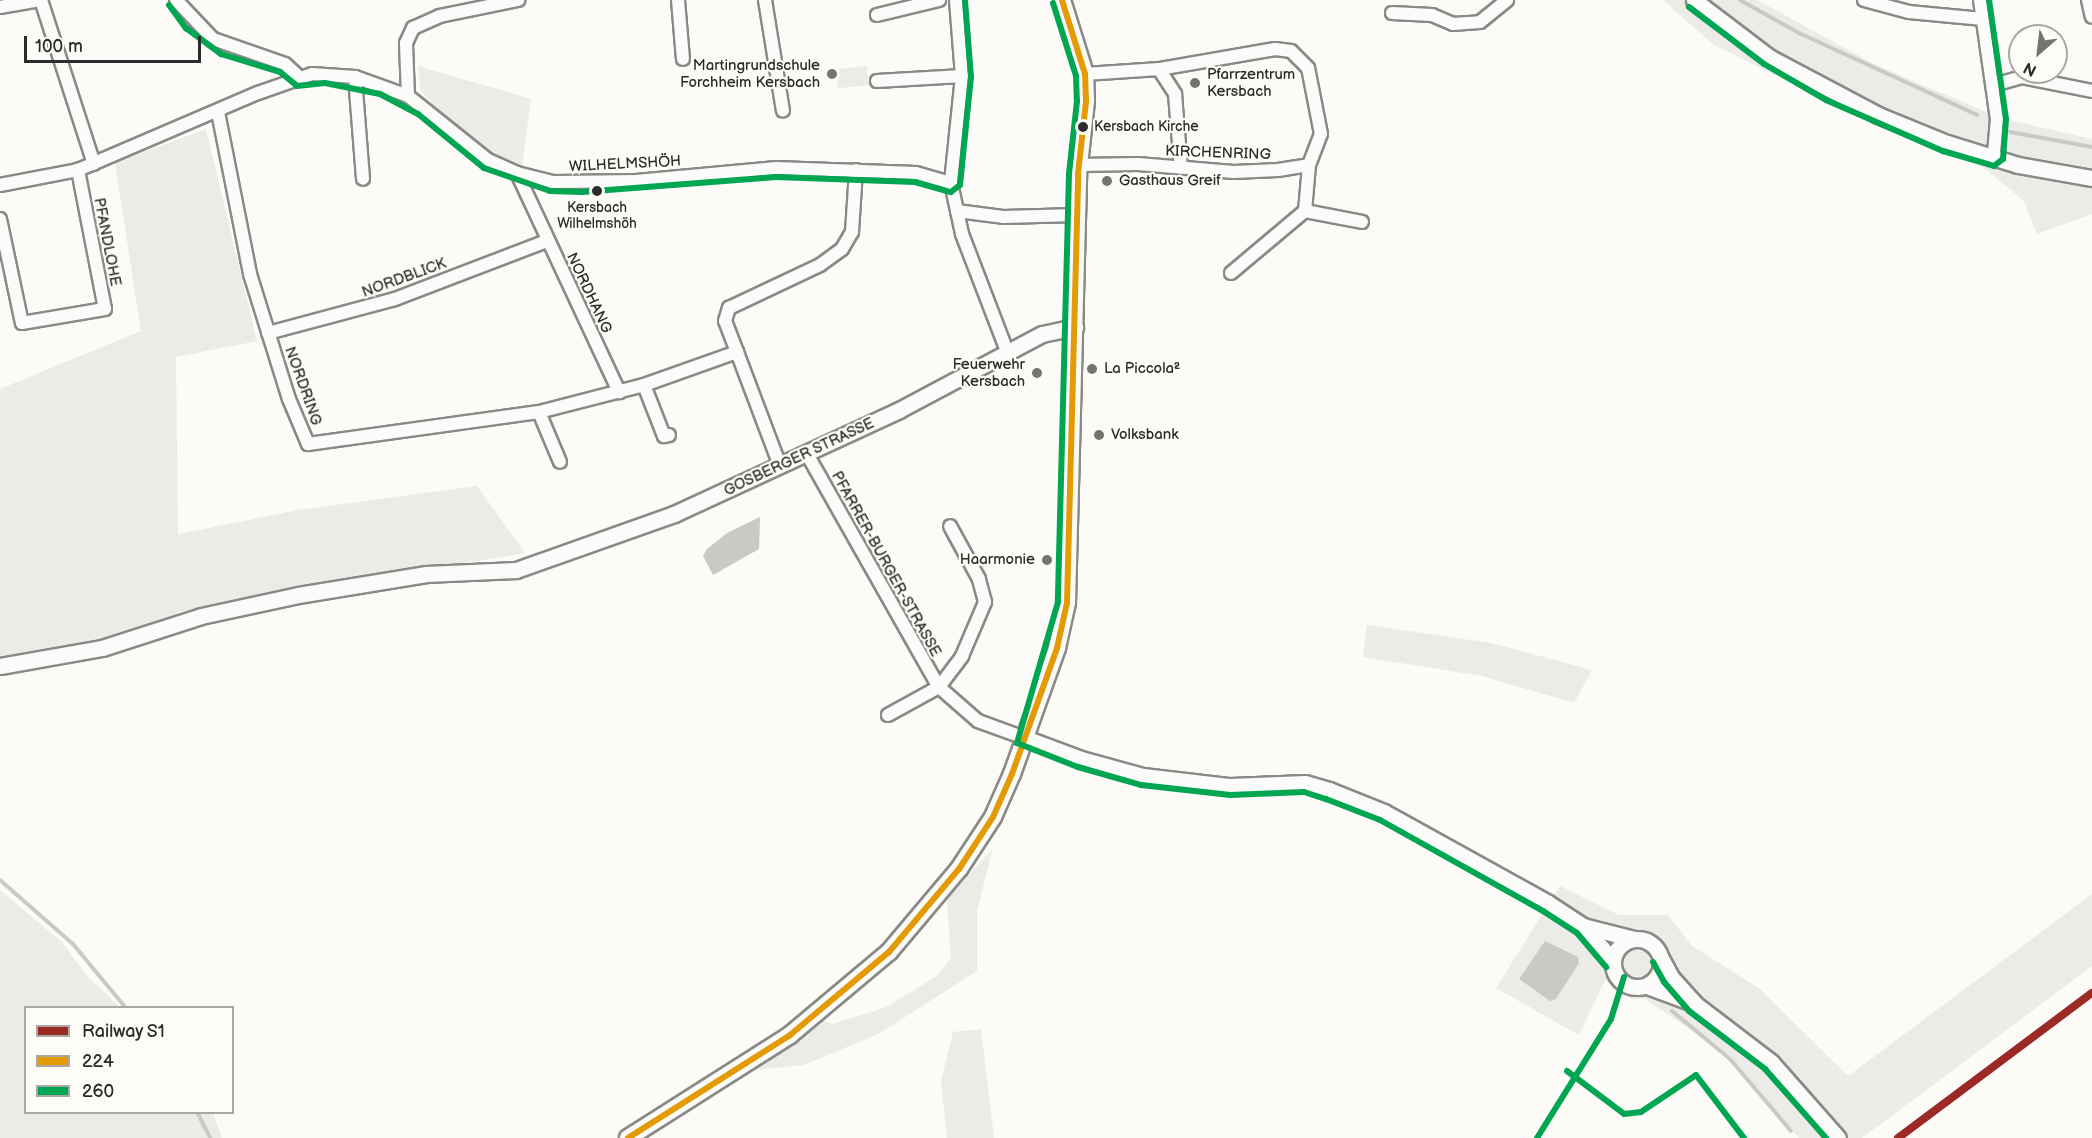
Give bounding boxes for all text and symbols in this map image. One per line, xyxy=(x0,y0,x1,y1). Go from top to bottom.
scale bar xyxy=(27,24,204,62)
north arrow xyxy=(2008,24,2068,84)
text: 100 m xyxy=(35,36,83,57)
place label: Martingrundschule Forchheim Kersbach xyxy=(680,56,820,91)
text: N xyxy=(2020,57,2040,80)
place label: Pfarrzentrum Kersbach xyxy=(1207,65,1295,100)
marker: Martingrundschule Forchheim Kersbach xyxy=(825,67,839,81)
marker: Pfarrzentrum Kersbach xyxy=(1188,76,1202,90)
place label: Kersbach Kirche xyxy=(1094,119,1199,135)
marker: Kersbach Kirche xyxy=(1077,121,1089,133)
street label: KIRCHENRING xyxy=(1165,142,1271,164)
street label: WILHELMSHÖH xyxy=(568,152,682,176)
place label: Gasthaus Greif xyxy=(1119,172,1221,190)
marker: Gasthaus Greif xyxy=(1100,174,1114,188)
marker: Kersbach Wilhelmshöh xyxy=(591,185,603,197)
street label: PFANDLOHE xyxy=(90,196,124,288)
place label: Kersbach Wilhelmshöh xyxy=(557,200,637,232)
street label: NORDHANG xyxy=(562,250,616,336)
street label: NORDBLICK xyxy=(359,254,449,302)
street label: NORDRING xyxy=(280,344,326,428)
place label: Feuerwehr Kersbach xyxy=(952,355,1025,390)
place label: La Piccola² xyxy=(1104,360,1180,378)
marker: La Piccola² xyxy=(1085,362,1099,376)
marker: Feuerwehr Kersbach xyxy=(1030,366,1044,380)
street label: GOSBERGER STRASSE xyxy=(721,414,877,500)
place label: Volksbank xyxy=(1111,426,1178,444)
marker: Volksbank xyxy=(1092,428,1106,442)
street label: PFARRER-BURGER-STRASSE xyxy=(827,468,945,660)
place label: Haarmonie xyxy=(960,551,1035,569)
marker: Haarmonie xyxy=(1040,553,1054,567)
legend xyxy=(24,1006,234,1114)
text: Railway S1 xyxy=(82,1021,165,1042)
text: 224 xyxy=(82,1051,114,1072)
text: 260 xyxy=(82,1081,114,1102)

